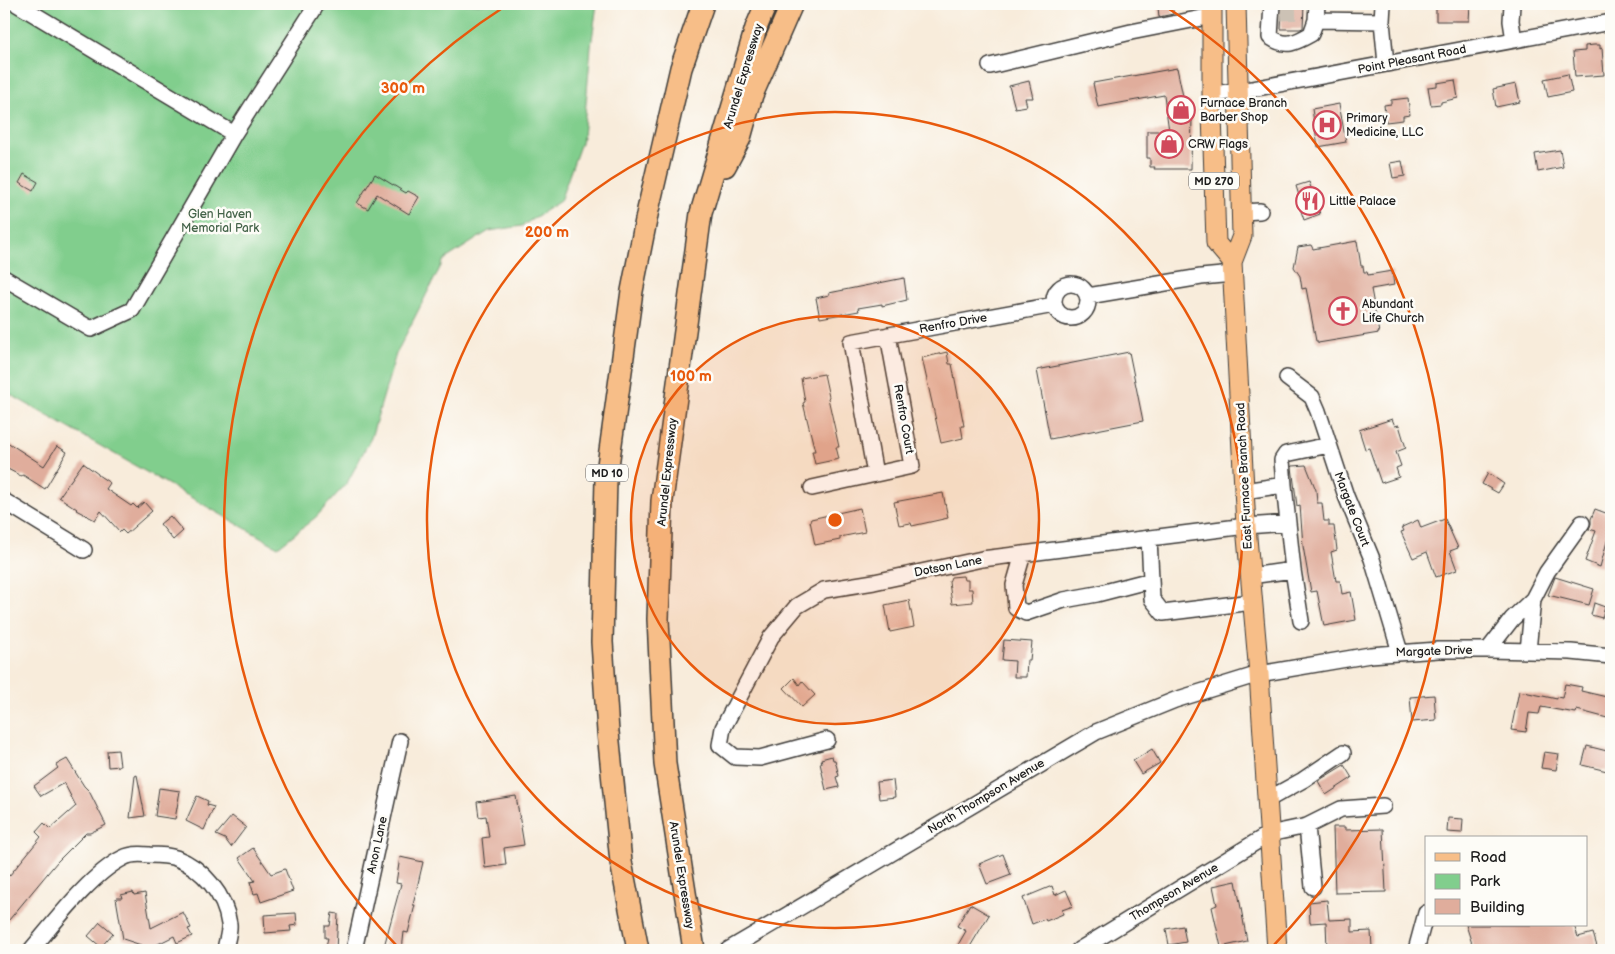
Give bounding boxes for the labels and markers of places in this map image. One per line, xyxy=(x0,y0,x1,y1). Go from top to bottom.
shop icon: Furnace Branch Barber Shop xyxy=(1166,95,1196,125)
place label: Furnace Branch Barber Shop xyxy=(1200,96,1288,125)
hospital icon: Primary Medicine, LLC xyxy=(1312,110,1342,140)
place label: Primary Medicine, LLC xyxy=(1346,111,1424,140)
shop icon: CRW Flags xyxy=(1154,129,1184,159)
place label: CRW Flags xyxy=(1188,137,1248,152)
restaurant icon: Little Palace xyxy=(1295,186,1325,216)
place label: Little Palace xyxy=(1329,194,1396,209)
church icon: Abundant Life Church xyxy=(1328,296,1358,326)
place label: Abundant Life Church xyxy=(1362,297,1425,326)
centre of rings xyxy=(826,511,844,529)

